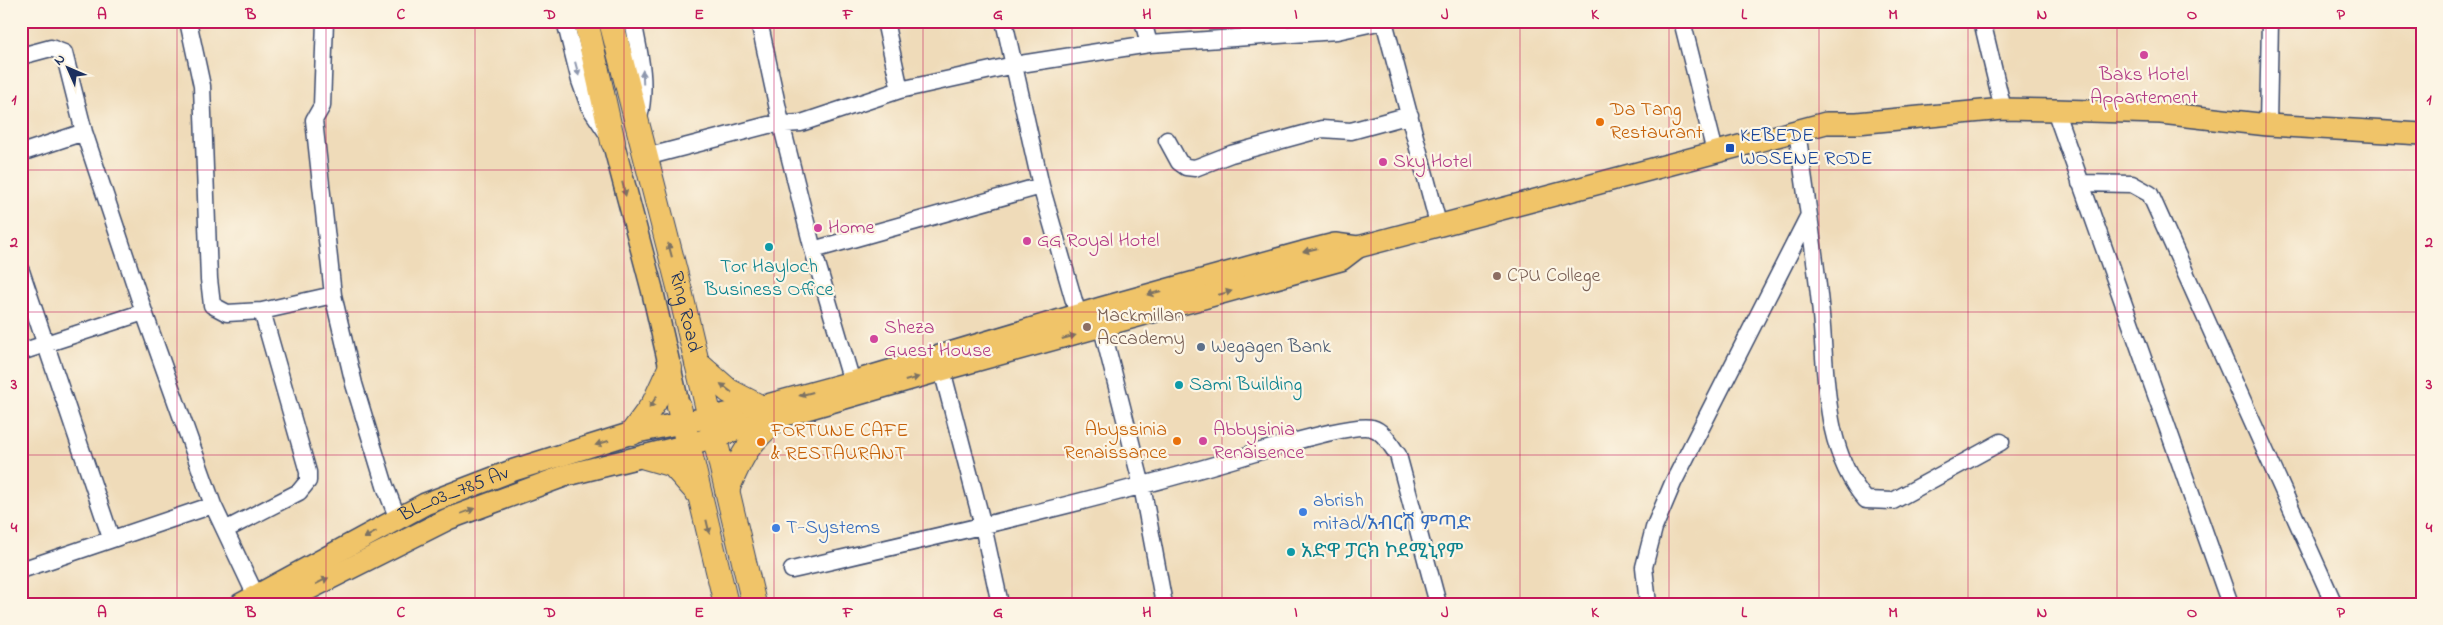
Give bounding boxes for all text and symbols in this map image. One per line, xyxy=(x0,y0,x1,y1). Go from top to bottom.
text: A xyxy=(97,3,107,27)
text: B xyxy=(245,3,257,27)
text: C xyxy=(397,3,406,27)
text: D xyxy=(543,3,556,27)
text: E xyxy=(694,3,704,27)
text: F xyxy=(842,3,854,27)
text: G xyxy=(993,3,1003,27)
text: H xyxy=(1142,3,1152,27)
text: I xyxy=(1294,3,1298,27)
text: J xyxy=(1441,3,1449,27)
text: K xyxy=(1591,3,1600,27)
text: L xyxy=(1741,3,1748,27)
text: M xyxy=(1888,3,1898,27)
text: N xyxy=(2037,3,2048,27)
text: O xyxy=(2187,3,2198,27)
text: P xyxy=(2337,3,2346,27)
north arrow xyxy=(42,42,92,92)
text: N xyxy=(49,49,71,71)
marker: Baks Hotel Appartement xyxy=(2138,49,2150,61)
one-way arrow xyxy=(573,61,581,76)
place label: Baks Hotel Appartement xyxy=(2090,61,2198,113)
one-way arrow xyxy=(639,69,647,85)
text: 1 xyxy=(11,88,17,112)
text: 1 xyxy=(2426,88,2432,112)
place label: Da Tang Restaurant xyxy=(1609,96,1703,148)
marker: Da Tang Restaurant xyxy=(1594,116,1606,128)
place label: KEBEDE WOSENE RODE xyxy=(1740,122,1873,174)
marker: KEBEDE WOSENE RODE xyxy=(1724,142,1736,154)
place label: Sky Hotel xyxy=(1393,148,1472,177)
marker: Sky Hotel xyxy=(1377,156,1389,168)
one-way arrow xyxy=(621,182,629,197)
place label: Home xyxy=(828,214,875,243)
marker: Home xyxy=(812,222,824,234)
place label: GG Royal Hotel xyxy=(1037,227,1159,256)
text: 2 xyxy=(9,231,18,255)
text: 2 xyxy=(2424,231,2433,255)
marker: GG Royal Hotel xyxy=(1021,235,1033,247)
marker: Tor Hayloch Business Office xyxy=(763,241,775,253)
one-way arrow xyxy=(666,242,674,257)
one-way arrow xyxy=(1303,246,1318,254)
place label: Tor Hayloch Business Office xyxy=(703,253,834,305)
place label: CPU College xyxy=(1507,262,1600,292)
street label: Ring Road xyxy=(661,268,708,355)
marker: CPU College xyxy=(1491,270,1503,282)
one-way arrow xyxy=(1146,289,1161,297)
one-way arrow xyxy=(1218,289,1233,297)
place label: Mackmillan Accademy xyxy=(1097,302,1185,354)
place label: Sheza Guest House xyxy=(884,314,991,366)
marker: Mackmillan Accademy xyxy=(1081,321,1093,333)
one-way arrow xyxy=(1061,332,1076,340)
marker: Sheza Guest House xyxy=(868,333,880,345)
place label: Wegagen Bank xyxy=(1211,333,1331,363)
marker: Wegagen Bank xyxy=(1195,341,1207,353)
place label: Sami Building xyxy=(1189,371,1302,401)
text: 3 xyxy=(10,373,18,397)
text: 3 xyxy=(2425,373,2433,397)
one-way arrow xyxy=(905,375,920,383)
marker: Sami Building xyxy=(1173,379,1185,391)
one-way arrow xyxy=(720,383,733,394)
one-way arrow xyxy=(799,390,814,398)
one-way arrow xyxy=(649,395,658,409)
place label: Abyssinia Renaissance xyxy=(1064,416,1167,468)
place label: Abbysinia Renaisence xyxy=(1213,416,1304,468)
place label: FORTUNE CAFE & RESTAURANT xyxy=(770,417,908,469)
marker: Abyssinia Renaissance xyxy=(1171,435,1183,447)
marker: Abbysinia Renaisence xyxy=(1197,435,1209,447)
marker: FORTUNE CAFE & RESTAURANT xyxy=(755,436,767,448)
one-way arrow xyxy=(594,440,609,447)
street label: BL_03_785 Av xyxy=(393,459,513,530)
place label: abrish mitad/አብርሽ ምጣድ xyxy=(1313,487,1471,539)
marker: abrish mitad/አብርሽ ምጣድ xyxy=(1297,506,1309,518)
one-way arrow xyxy=(461,507,476,514)
place label: T-Systems xyxy=(786,514,880,543)
text: 4 xyxy=(10,516,18,540)
text: 4 xyxy=(2425,516,2433,540)
one-way arrow xyxy=(704,519,712,534)
marker: T-Systems xyxy=(770,522,782,534)
one-way arrow xyxy=(363,530,377,539)
place label: አድዋ ፓርክ ኮደሚኒየም xyxy=(1301,538,1464,567)
marker: አድዋ ፓርክ ኮደሚኒየም xyxy=(1285,546,1297,558)
one-way arrow xyxy=(314,577,329,585)
text: A xyxy=(97,601,107,625)
text: B xyxy=(245,601,257,625)
text: C xyxy=(397,601,406,625)
text: D xyxy=(543,601,556,625)
text: E xyxy=(694,601,704,625)
text: F xyxy=(842,601,854,625)
text: G xyxy=(993,601,1003,625)
text: H xyxy=(1142,601,1152,625)
text: I xyxy=(1294,601,1298,625)
text: J xyxy=(1441,601,1449,625)
text: K xyxy=(1591,601,1600,625)
text: L xyxy=(1741,601,1748,625)
text: M xyxy=(1888,601,1898,625)
text: N xyxy=(2037,601,2048,625)
text: O xyxy=(2187,601,2198,625)
text: P xyxy=(2337,601,2346,625)

